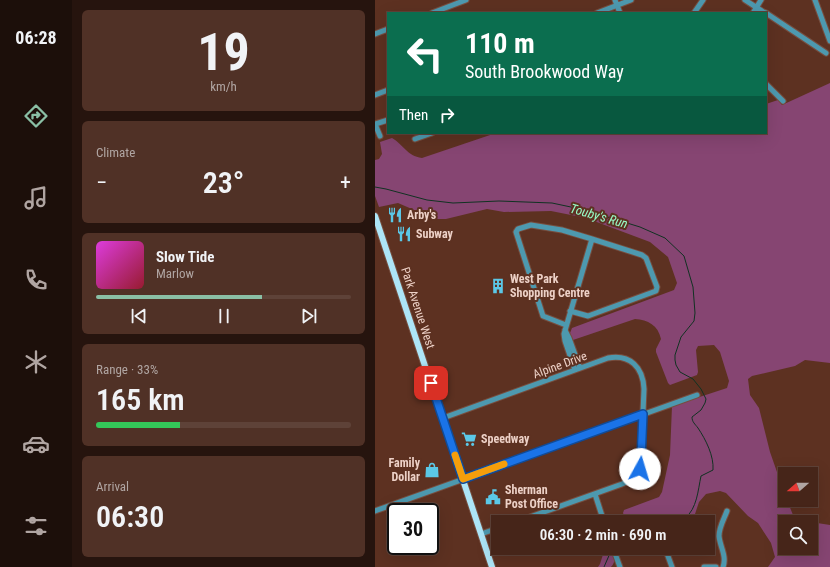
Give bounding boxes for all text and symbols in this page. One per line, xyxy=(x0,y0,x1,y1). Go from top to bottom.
text: 19 xyxy=(197,22,250,83)
text: 06:28 xyxy=(15,27,57,48)
text: 110 m xyxy=(465,27,535,60)
icon: left xyxy=(399,28,451,80)
text: South Brookwood Way xyxy=(465,61,624,82)
text: km/h xyxy=(210,79,237,94)
icon: directions xyxy=(22,102,50,130)
icon: right xyxy=(436,104,458,126)
text: Then xyxy=(399,106,428,124)
text: Climate xyxy=(96,145,135,160)
text: 23° xyxy=(203,165,244,200)
text: − xyxy=(96,170,107,195)
text: + xyxy=(340,170,351,195)
icon: music xyxy=(22,184,50,212)
water label: Touby's Run xyxy=(569,201,629,231)
restaurant icon: Arby's xyxy=(386,206,404,224)
place label: Arby's xyxy=(407,208,437,222)
restaurant icon: Subway xyxy=(395,225,413,243)
place label: Subway xyxy=(416,227,453,241)
text: Slow Tide xyxy=(156,248,214,266)
street label: Park Avenue West xyxy=(398,265,438,351)
icon: phone xyxy=(22,266,50,294)
text: Marlow xyxy=(156,266,194,281)
place label: West Park Shopping Centre xyxy=(510,272,590,300)
building icon: West Park Shopping Centre xyxy=(489,277,507,295)
icon: previous xyxy=(128,305,150,327)
icon: pause xyxy=(213,305,235,327)
icon: next xyxy=(298,305,320,327)
icon: climate xyxy=(22,348,50,376)
street label: Alpine Drive xyxy=(531,349,589,381)
text: Range · 33% xyxy=(96,362,158,377)
pin xyxy=(414,366,448,400)
icon: arrive xyxy=(420,372,442,394)
text: 165 km xyxy=(96,382,185,417)
icon: car xyxy=(22,430,50,458)
supermarket icon: Speedway xyxy=(460,430,478,448)
place label: Speedway xyxy=(481,432,530,446)
position arrow xyxy=(619,448,661,490)
place label: Family Dollar xyxy=(389,456,421,484)
shop icon: Family Dollar xyxy=(423,461,441,479)
north arrow xyxy=(778,467,818,507)
map controls xyxy=(778,467,818,555)
text: Arrival xyxy=(96,479,129,494)
place label: Sherman Post Office xyxy=(505,483,558,511)
public building icon: Sherman Post Office xyxy=(484,488,502,506)
text: 06:30 xyxy=(96,499,164,534)
speed limit sign: 30 xyxy=(387,503,439,555)
icon: filters xyxy=(22,512,50,540)
button: search xyxy=(778,515,818,555)
text: 06:30 · 2 min · 690 m xyxy=(540,526,666,544)

